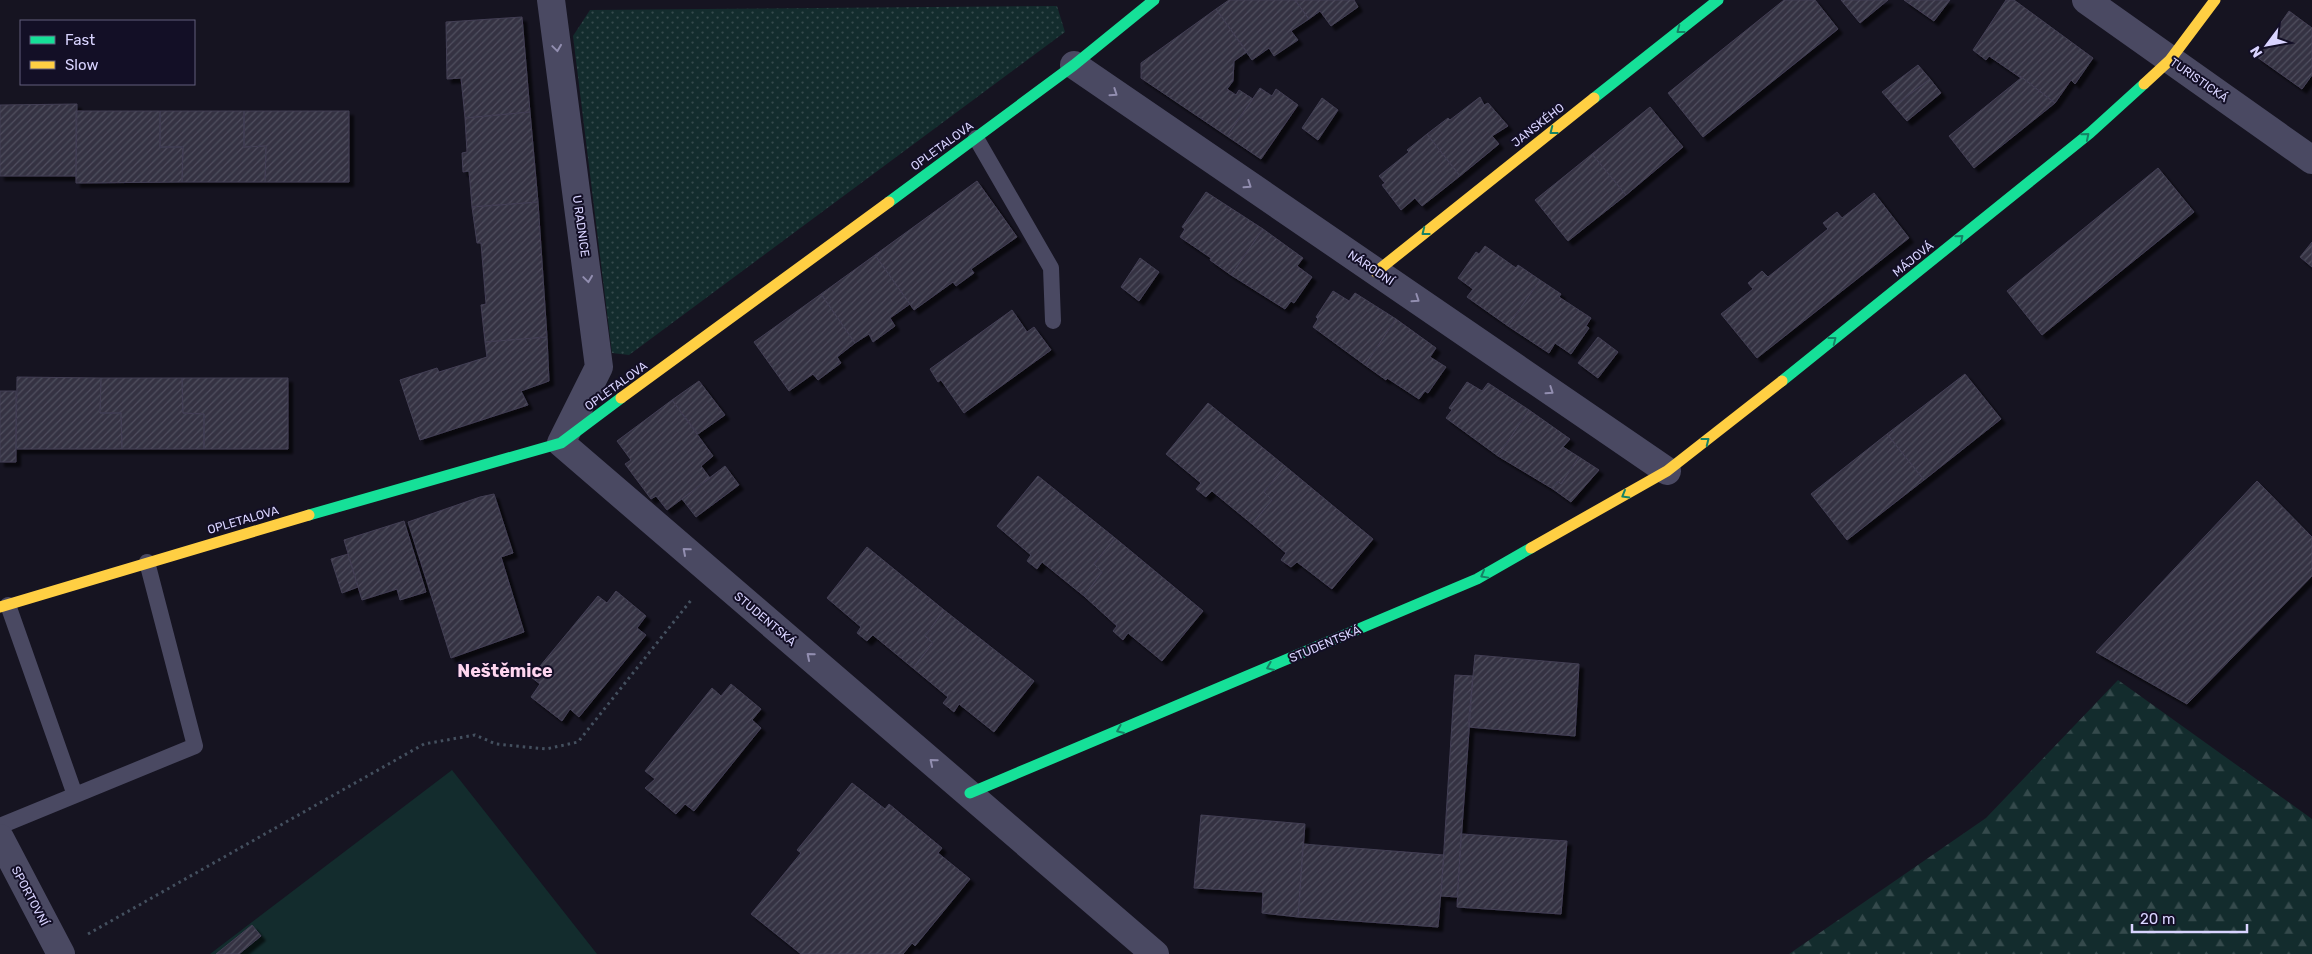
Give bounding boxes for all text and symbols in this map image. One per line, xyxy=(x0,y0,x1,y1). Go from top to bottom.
legend xyxy=(20,20,195,85)
north arrow xyxy=(2242,20,2292,70)
one-way arrow xyxy=(1677,25,1686,33)
text: Fast xyxy=(65,31,95,49)
text: N xyxy=(2247,43,2266,60)
one-way arrow xyxy=(551,45,562,53)
street label: TURISTICKÁ xyxy=(2167,55,2231,105)
text: Slow xyxy=(65,56,98,74)
one-way arrow xyxy=(1108,87,1118,96)
street label: JANSKÉHO xyxy=(1509,100,1567,150)
street label: OPLETALOVA xyxy=(908,119,976,173)
one-way arrow xyxy=(1549,126,1558,135)
one-way arrow xyxy=(2080,133,2089,141)
one-way arrow xyxy=(1242,179,1252,188)
street label: U RADNICE xyxy=(570,194,592,258)
one-way arrow xyxy=(1422,227,1431,235)
one-way arrow xyxy=(1954,236,1963,244)
street label: MÁJOVÁ xyxy=(1890,238,1936,280)
street label: NÁRODNÍ xyxy=(1345,248,1397,289)
one-way arrow xyxy=(582,275,592,283)
one-way arrow xyxy=(1410,293,1420,302)
one-way arrow xyxy=(1828,337,1837,346)
street label: OPLETALOVA xyxy=(582,359,650,413)
one-way arrow xyxy=(1545,385,1554,394)
one-way arrow xyxy=(1700,438,1709,446)
one-way arrow xyxy=(1621,489,1630,499)
street label: OPLETALOVA xyxy=(206,503,280,537)
one-way arrow xyxy=(683,548,692,556)
one-way arrow xyxy=(1480,569,1489,579)
street label: STUDENTSKÁ xyxy=(731,589,799,649)
street label: STUDENTSKÁ xyxy=(1287,623,1363,665)
one-way arrow xyxy=(806,653,815,662)
district label: Neštěmice xyxy=(457,660,553,682)
one-way arrow xyxy=(1266,660,1275,671)
one-way arrow xyxy=(1116,724,1125,734)
one-way arrow xyxy=(930,759,939,768)
street label: SPORTOVNÍ xyxy=(9,864,52,929)
scale bar xyxy=(2132,902,2247,934)
text: 20 m xyxy=(2140,910,2175,928)

